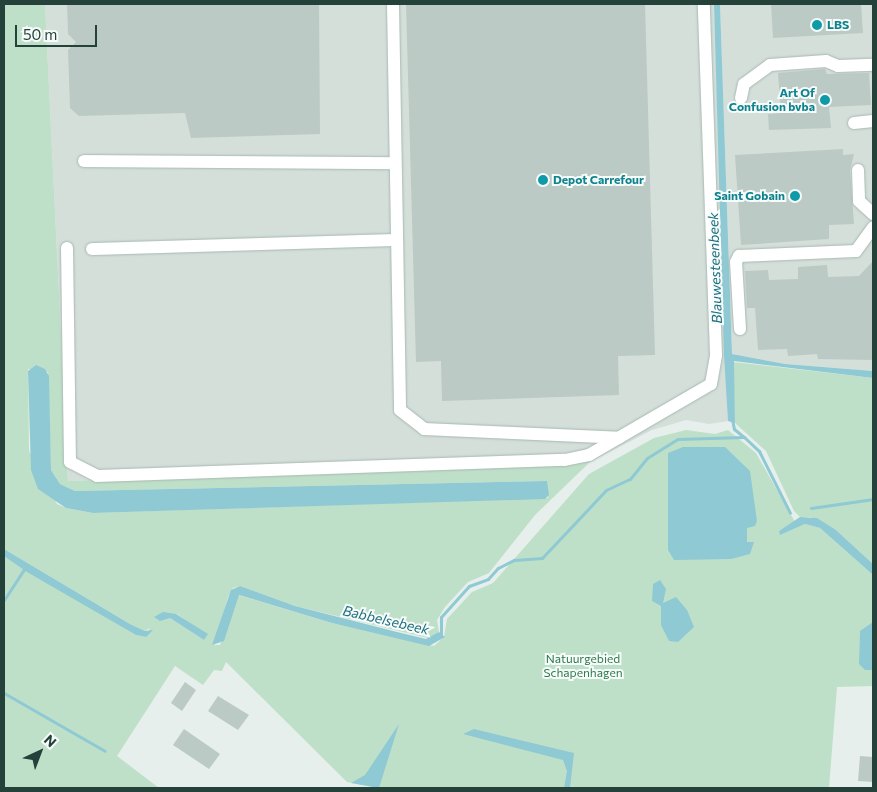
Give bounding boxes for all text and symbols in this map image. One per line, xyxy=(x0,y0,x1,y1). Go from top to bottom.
scale bar xyxy=(18,15,100,47)
place label: LBS xyxy=(827,18,849,32)
marker: LBS xyxy=(811,19,823,31)
text: 50 m xyxy=(23,25,57,43)
place label: Art Of Confusion bvba xyxy=(729,86,815,114)
marker: Art Of Confusion bvba xyxy=(819,94,831,106)
place label: Depot Carrefour xyxy=(553,173,644,187)
marker: Depot Carrefour xyxy=(537,174,549,186)
place label: Saint Gobain xyxy=(714,189,785,203)
marker: Saint Gobain xyxy=(789,190,801,202)
water label: Blauwesteenbeek xyxy=(705,212,725,324)
water label: Babbelsebeek xyxy=(341,602,431,638)
park label: Natuurgebied Schapenhagen xyxy=(543,652,623,680)
north arrow xyxy=(15,727,65,777)
text: N xyxy=(41,731,60,750)

